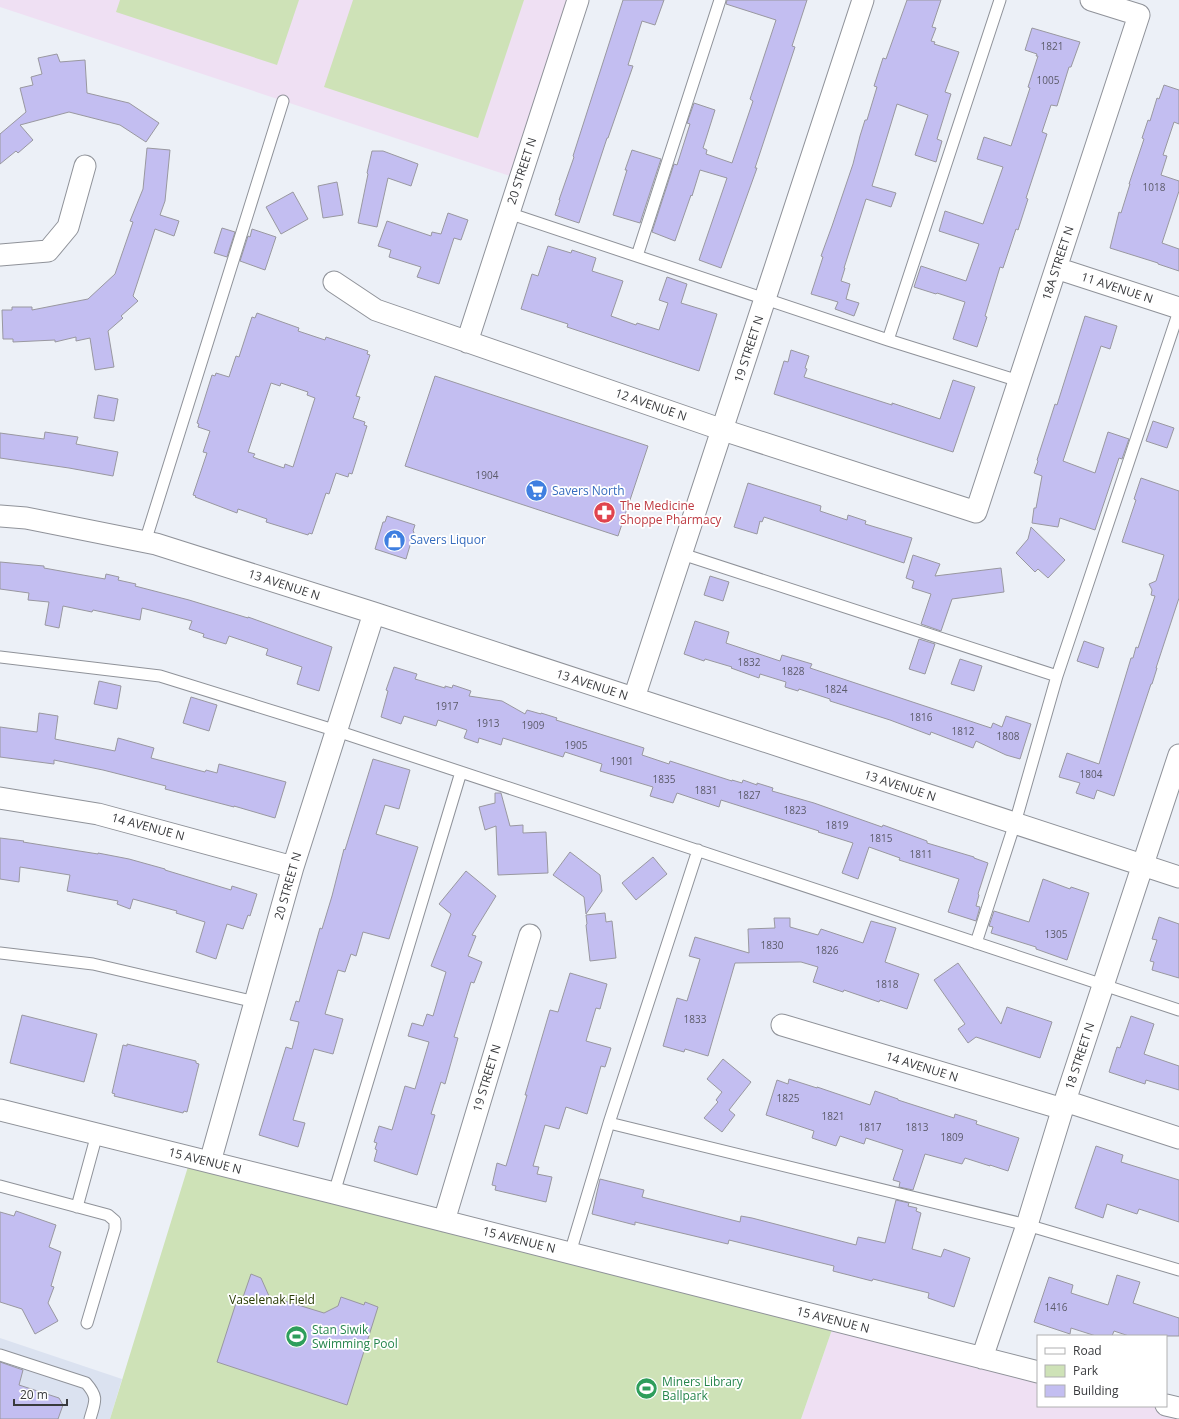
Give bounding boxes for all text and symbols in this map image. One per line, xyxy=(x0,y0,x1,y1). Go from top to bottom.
house number: 1821 xyxy=(1041,39,1063,53)
house number: 1005 xyxy=(1037,73,1060,87)
street label: 20 STREET N xyxy=(503,135,540,207)
house number: 1018 xyxy=(1143,180,1166,194)
street label: 18A STREET N xyxy=(1038,224,1078,302)
street label: 11 AVENUE N xyxy=(1079,268,1155,307)
street label: 19 STREET N xyxy=(730,313,767,385)
street label: 12 AVENUE N xyxy=(613,384,689,425)
house number: 1904 xyxy=(476,468,499,482)
supermarket icon: Savers North xyxy=(523,478,549,504)
place label: Savers North xyxy=(552,482,625,499)
place label: The Medicine Shoppe Pharmacy xyxy=(620,497,722,528)
pharmacy icon: The Medicine Shoppe Pharmacy xyxy=(592,500,618,526)
shop icon: Savers Liquor xyxy=(382,527,408,553)
place label: Savers Liquor xyxy=(410,531,486,548)
street label: 13 AVENUE N xyxy=(246,565,322,604)
house number: 1832 xyxy=(738,655,761,669)
house number: 1828 xyxy=(782,664,805,678)
street label: 13 AVENUE N xyxy=(554,665,630,704)
house number: 1824 xyxy=(825,682,848,696)
house number: 1917 xyxy=(436,699,459,713)
house number: 1816 xyxy=(910,710,933,724)
house number: 1913 xyxy=(477,716,500,730)
house number: 1909 xyxy=(522,718,545,732)
house number: 1812 xyxy=(952,724,975,738)
house number: 1808 xyxy=(997,729,1020,743)
house number: 1905 xyxy=(565,738,588,752)
house number: 1901 xyxy=(611,754,633,768)
street label: 13 AVENUE N xyxy=(862,766,938,805)
house number: 1804 xyxy=(1080,767,1103,781)
house number: 1835 xyxy=(653,772,676,786)
house number: 1831 xyxy=(695,783,717,797)
house number: 1827 xyxy=(738,788,761,802)
house number: 1823 xyxy=(784,803,807,817)
street label: 14 AVENUE N xyxy=(110,809,186,844)
house number: 1819 xyxy=(826,818,849,832)
house number: 1815 xyxy=(870,831,893,845)
house number: 1811 xyxy=(910,847,932,861)
street label: 20 STREET N xyxy=(270,850,305,922)
house number: 1305 xyxy=(1045,927,1068,941)
house number: 1830 xyxy=(761,938,784,952)
house number: 1826 xyxy=(816,943,839,957)
house number: 1818 xyxy=(876,977,899,991)
house number: 1833 xyxy=(684,1012,707,1026)
street label: 18 STREET N xyxy=(1061,1020,1098,1092)
street label: 19 STREET N xyxy=(468,1042,505,1114)
street label: 14 AVENUE N xyxy=(884,1047,960,1086)
house number: 1825 xyxy=(777,1091,800,1105)
house number: 1821 xyxy=(822,1109,844,1123)
house number: 1817 xyxy=(859,1120,882,1134)
house number: 1813 xyxy=(906,1120,929,1134)
house number: 1809 xyxy=(941,1130,964,1144)
street label: 15 AVENUE N xyxy=(167,1143,243,1178)
street label: 15 AVENUE N xyxy=(481,1222,557,1257)
park label: Vaselenak Field xyxy=(229,1291,315,1308)
house number: 1416 xyxy=(1045,1300,1068,1314)
street label: 15 AVENUE N xyxy=(795,1302,871,1337)
place label: Stan Siwik Swimming Pool xyxy=(312,1321,398,1352)
sports icon: Stan Siwik Swimming Pool xyxy=(284,1324,310,1350)
legend xyxy=(1037,1335,1167,1407)
text: Road xyxy=(1073,1342,1102,1359)
text: Park xyxy=(1073,1362,1099,1379)
place label: Miners Library Ballpark xyxy=(662,1373,744,1404)
sports icon: Miners Library Ballpark xyxy=(634,1376,660,1402)
scale bar xyxy=(14,1381,67,1407)
text: Building xyxy=(1073,1382,1119,1399)
text: 20 m xyxy=(20,1386,48,1403)

